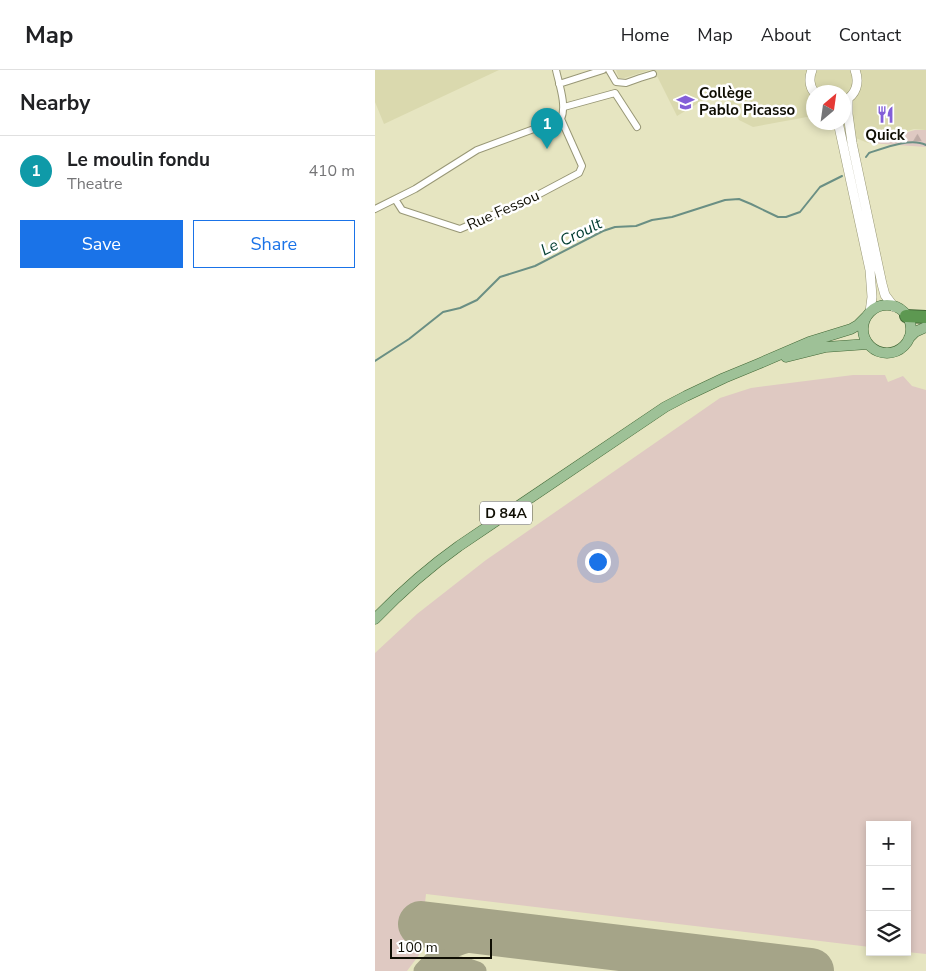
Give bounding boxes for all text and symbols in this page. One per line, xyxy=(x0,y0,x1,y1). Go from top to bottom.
text: Map xyxy=(25,19,73,51)
text: Home xyxy=(621,23,669,47)
text: Map xyxy=(697,23,733,47)
text: About xyxy=(761,23,811,47)
text: Contact xyxy=(839,23,901,47)
place label: Collège Pablo Picasso xyxy=(699,83,796,120)
north arrow xyxy=(806,85,851,130)
text: Nearby xyxy=(20,89,90,117)
school or university icon: Collège Pablo Picasso xyxy=(675,92,695,112)
restaurant icon: Quick xyxy=(875,104,895,124)
pin: 1 xyxy=(531,108,563,149)
place label: Quick xyxy=(865,125,906,145)
text: Le moulin fondu xyxy=(67,147,210,173)
text: 1 xyxy=(31,160,41,182)
text: 410 m xyxy=(308,160,355,182)
text: Theatre xyxy=(67,173,122,195)
street label: Rue Fessou xyxy=(464,185,542,235)
water label: Le Croult xyxy=(537,212,606,261)
button: Save xyxy=(20,220,183,268)
button: Share xyxy=(193,220,355,268)
road number: D 84A xyxy=(480,502,532,524)
your location xyxy=(585,549,611,575)
map controls xyxy=(866,821,911,956)
button: + xyxy=(866,821,911,866)
button: − xyxy=(866,866,911,911)
button: layers xyxy=(866,911,911,956)
scale bar xyxy=(390,936,493,959)
text: 100 m xyxy=(397,938,438,957)

